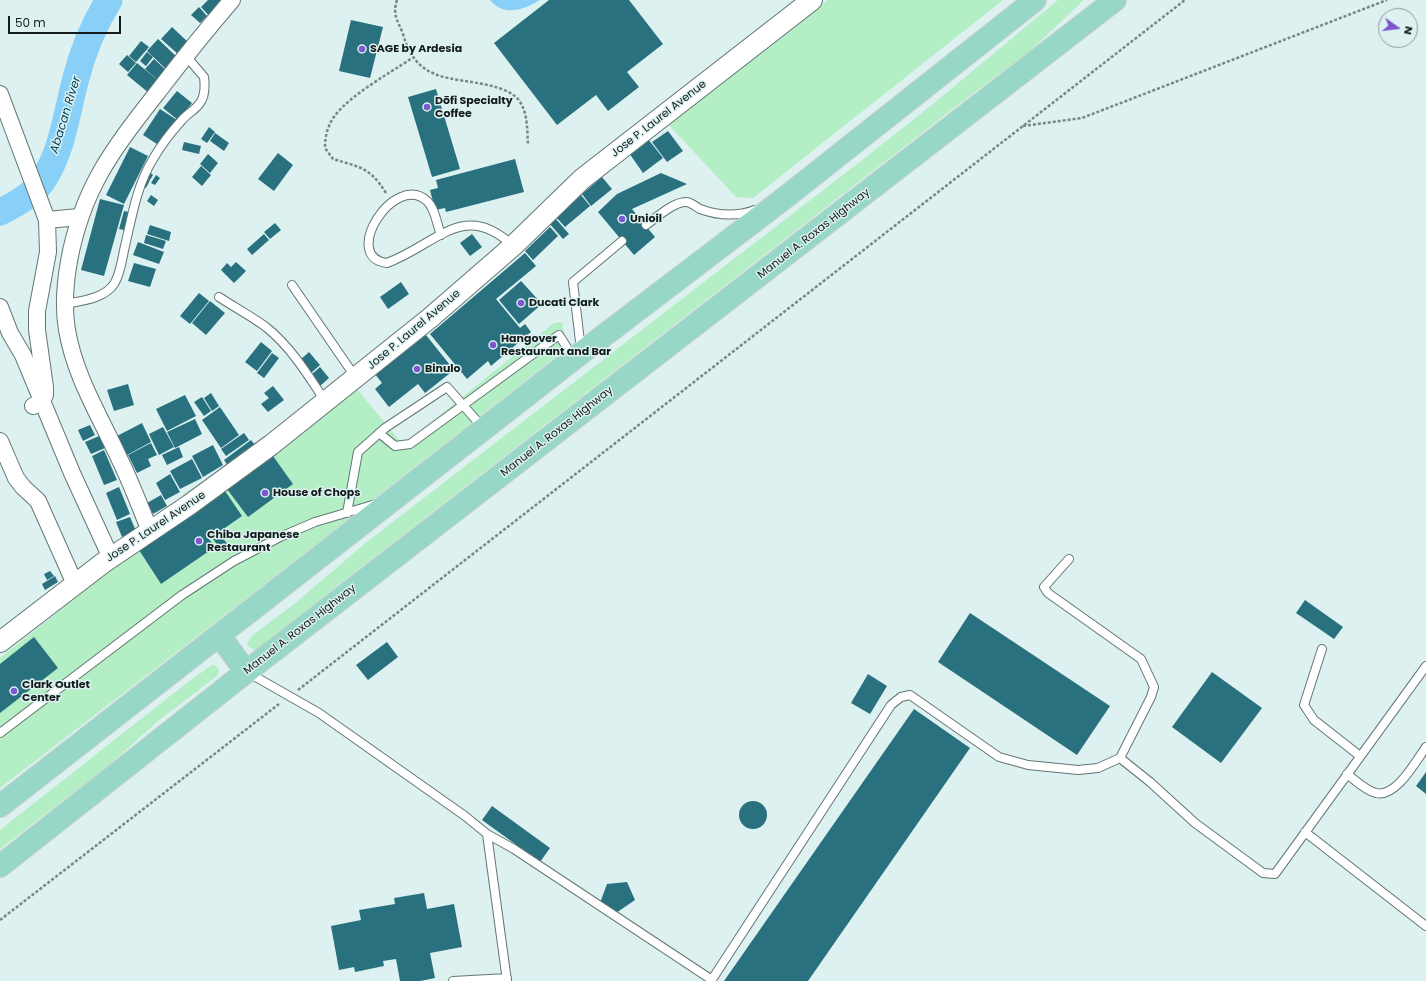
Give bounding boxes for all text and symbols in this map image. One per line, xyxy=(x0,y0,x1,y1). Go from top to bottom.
scale bar xyxy=(10,8,123,34)
north arrow xyxy=(1378,8,1418,48)
text: 50 m xyxy=(15,14,46,31)
text: N xyxy=(1400,25,1417,37)
place label: SAGE by Ardesia xyxy=(370,42,462,56)
marker: SAGE by Ardesia xyxy=(357,44,367,54)
water label: Abacan River xyxy=(47,75,85,155)
street label: Jose P. Laurel Avenue xyxy=(609,78,709,160)
place label: Dōfi Specialty Coffee xyxy=(435,94,513,120)
marker: Dōfi Specialty Coffee xyxy=(422,102,432,112)
street label: Manuel A. Roxas Highway xyxy=(755,186,873,282)
place label: Unioil xyxy=(630,212,662,226)
marker: Unioil xyxy=(617,214,627,224)
street label: Jose P. Laurel Avenue xyxy=(365,287,463,373)
place label: Ducati Clark xyxy=(529,296,599,310)
marker: Ducati Clark xyxy=(516,298,526,308)
place label: Hangover Restaurant and Bar xyxy=(501,332,611,358)
marker: Hangover Restaurant and Bar xyxy=(488,340,498,350)
place label: Binulo xyxy=(425,362,461,376)
marker: Binulo xyxy=(412,364,422,374)
street label: Manuel A. Roxas Highway xyxy=(498,384,616,480)
place label: House of Chops xyxy=(273,486,360,500)
marker: House of Chops xyxy=(260,488,270,498)
street label: Jose P. Laurel Avenue xyxy=(104,489,208,565)
place label: Chiba Japanese Restaurant xyxy=(207,528,299,554)
marker: Chiba Japanese Restaurant xyxy=(194,536,204,546)
street label: Manuel A. Roxas Highway xyxy=(241,582,359,678)
place label: Clark Outlet Center xyxy=(22,678,90,704)
marker: Clark Outlet Center xyxy=(9,686,19,696)

